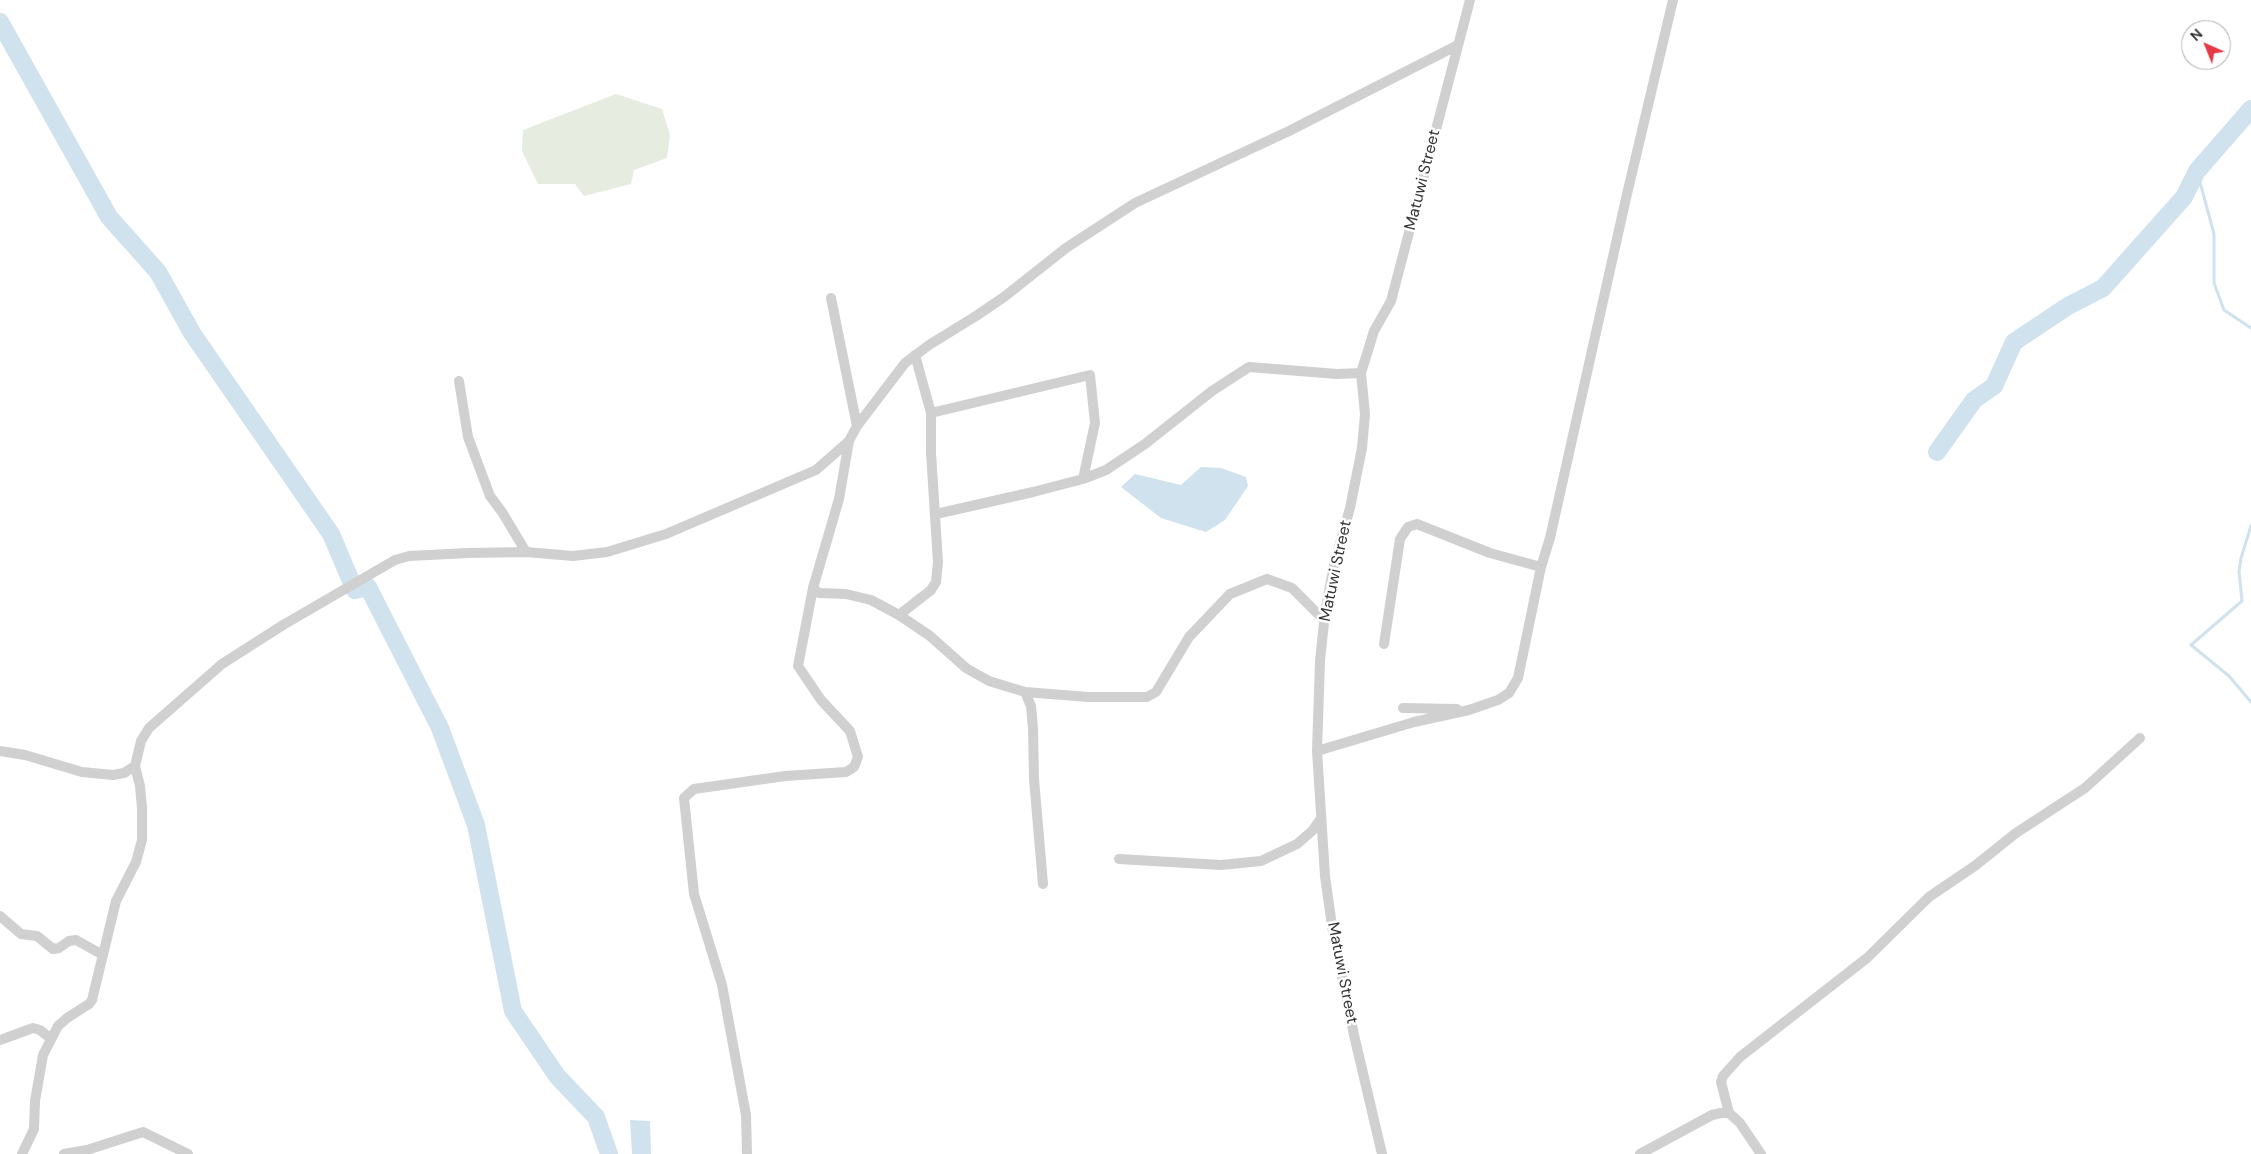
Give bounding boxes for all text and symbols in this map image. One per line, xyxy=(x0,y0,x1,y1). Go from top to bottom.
north arrow xyxy=(2181,20,2231,70)
text: N xyxy=(2186,25,2206,45)
street label: Matuwi Street xyxy=(1401,128,1445,232)
street label: Matuwi Street xyxy=(1316,519,1356,623)
street label: Matuwi Street xyxy=(1323,921,1361,1025)

